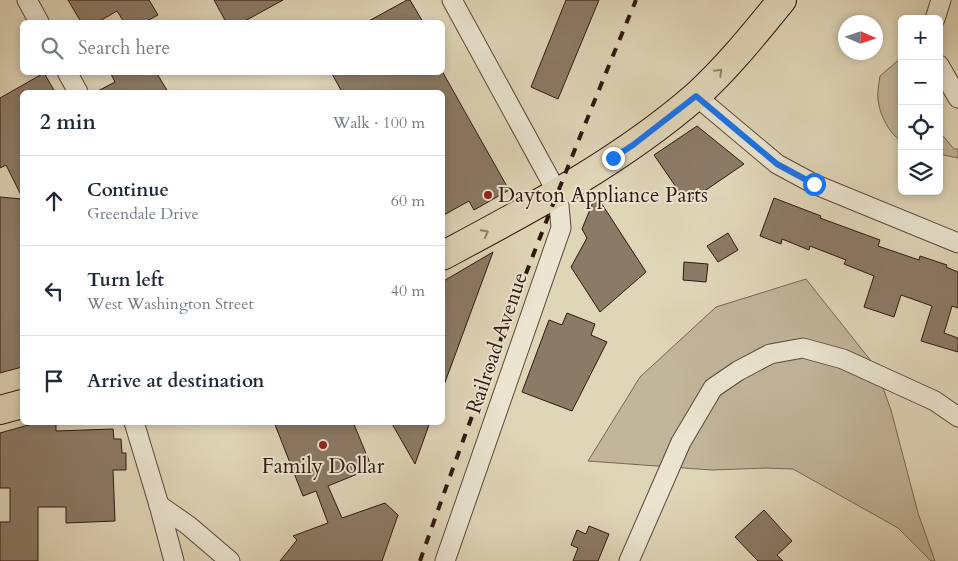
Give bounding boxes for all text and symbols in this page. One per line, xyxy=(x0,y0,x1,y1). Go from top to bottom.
north arrow xyxy=(838,15,883,60)
map controls xyxy=(898,15,943,195)
button: + xyxy=(898,15,943,60)
search box xyxy=(20,20,445,75)
icon: search xyxy=(38,34,66,62)
text: Search here xyxy=(78,35,170,61)
button: − xyxy=(898,60,943,105)
one-way arrow xyxy=(713,69,722,78)
button: locate xyxy=(898,105,943,150)
text: 2 min xyxy=(40,108,96,137)
text: Walk · 100 m xyxy=(333,112,425,134)
route end xyxy=(602,147,625,170)
button: layers xyxy=(898,150,943,195)
route start xyxy=(803,173,826,196)
text: Continue xyxy=(87,177,169,203)
place label: Dayton Appliance Parts xyxy=(498,181,708,210)
icon: ahead xyxy=(40,187,68,215)
marker: Dayton Appliance Parts xyxy=(482,189,494,201)
text: 60 m xyxy=(391,190,425,212)
text: Greendale Drive xyxy=(87,203,199,225)
one-way arrow xyxy=(480,229,489,239)
text: Turn left xyxy=(87,267,164,293)
street label: Railroad Avenue xyxy=(459,268,535,418)
icon: left xyxy=(40,277,68,305)
text: 40 m xyxy=(391,280,425,302)
text: West Washington Street xyxy=(87,293,254,315)
icon: arrive xyxy=(40,367,68,395)
text: Arrive at destination xyxy=(87,368,264,394)
marker: Family Dollar xyxy=(317,439,329,451)
place label: Family Dollar xyxy=(262,452,385,481)

